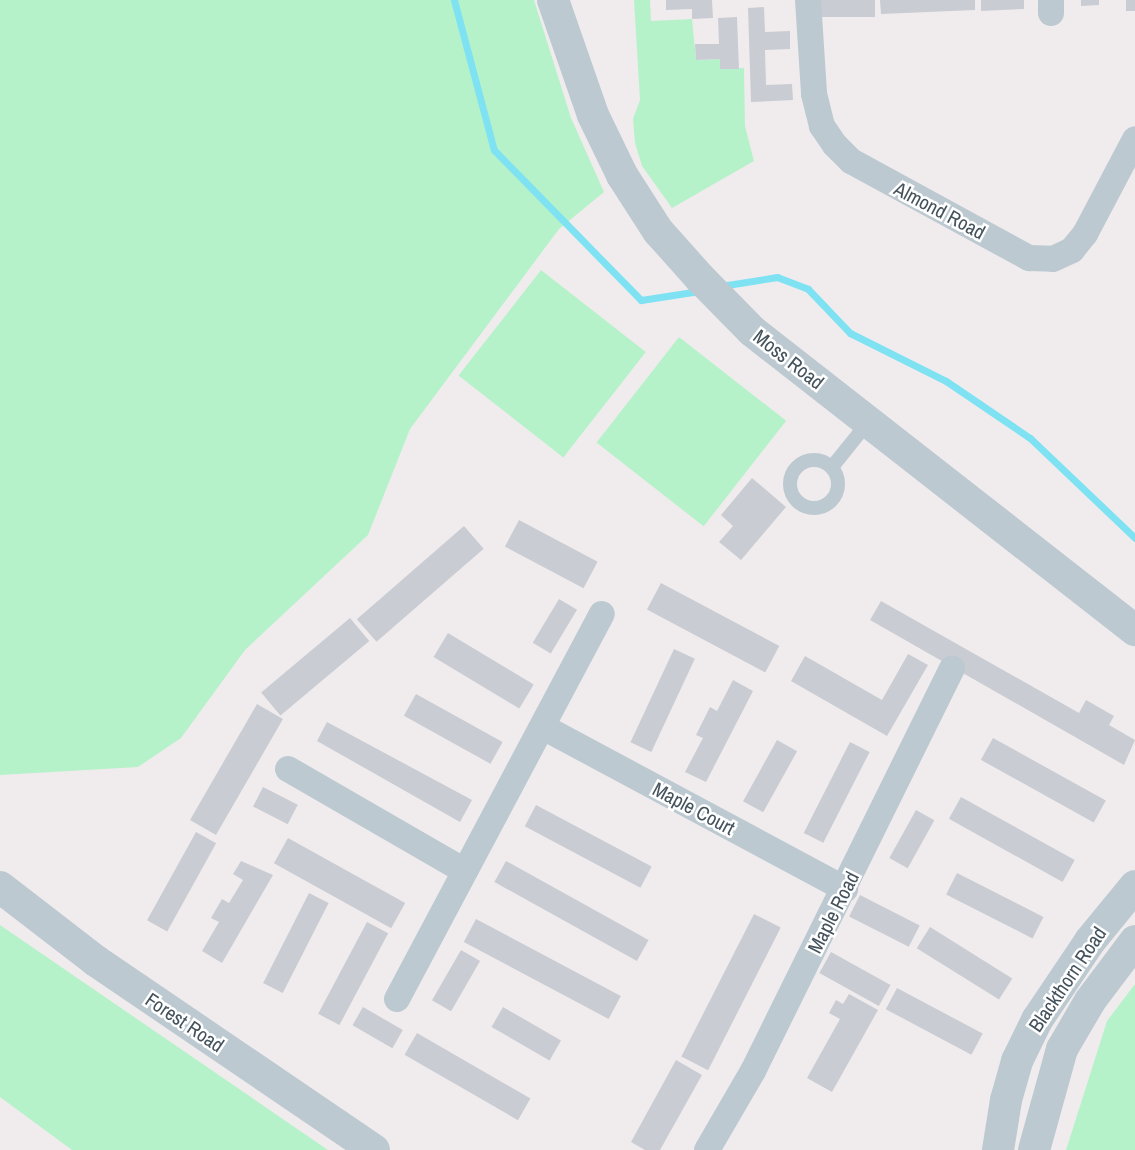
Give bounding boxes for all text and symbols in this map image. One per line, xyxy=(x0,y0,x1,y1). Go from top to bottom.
street label: Almond Road xyxy=(891,176,989,244)
street label: Moss Road xyxy=(749,324,829,394)
street label: Maple Court xyxy=(649,776,739,840)
street label: Maple Road xyxy=(802,867,864,957)
street label: Blackthorn Road xyxy=(1023,922,1111,1036)
street label: Forest Road xyxy=(141,987,229,1057)

